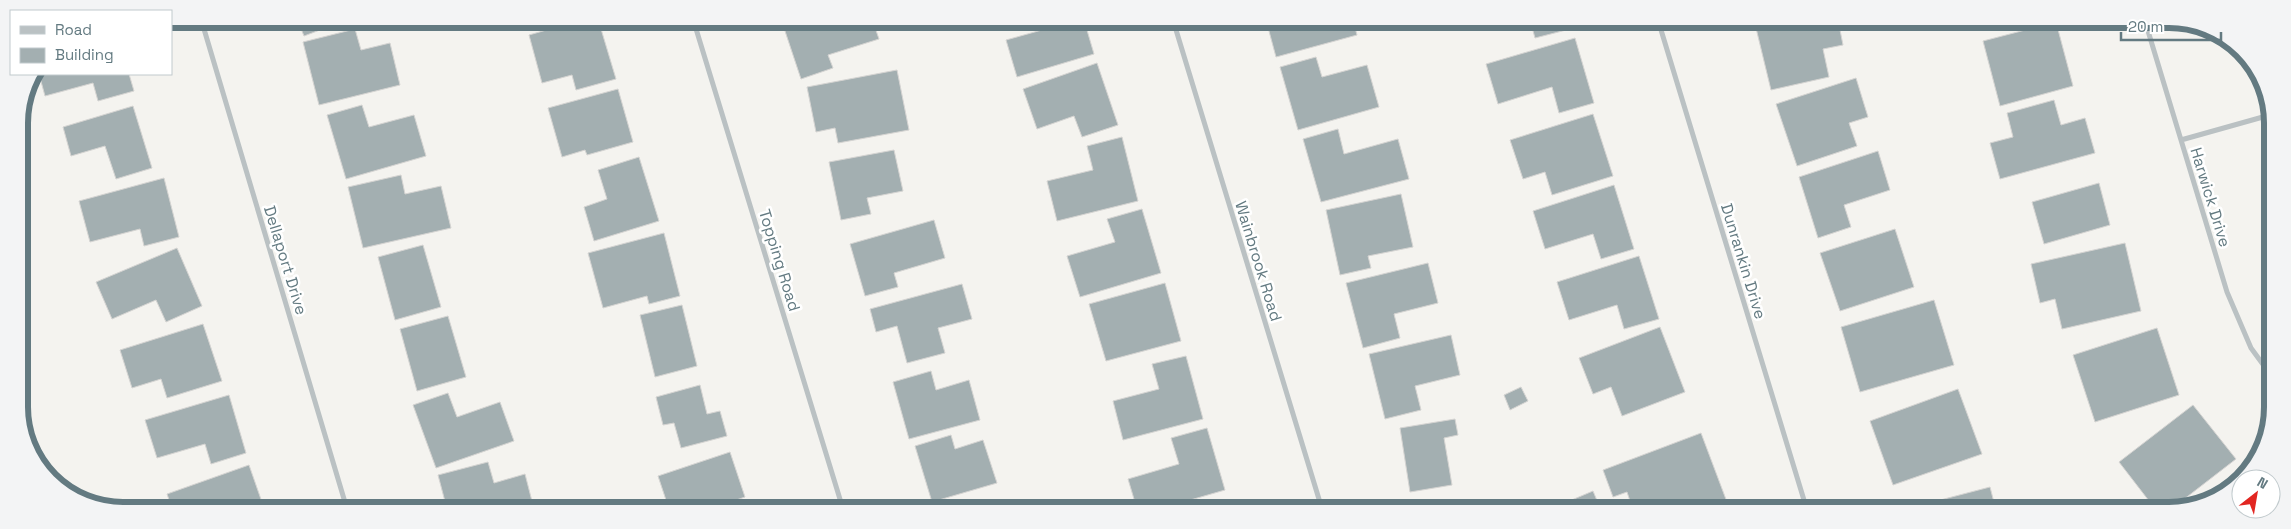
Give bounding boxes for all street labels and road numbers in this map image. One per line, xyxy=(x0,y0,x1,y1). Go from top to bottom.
street label: Harwick Drive xyxy=(2185,145,2236,250)
street label: Wainbrook Road xyxy=(1230,199,1287,324)
street label: Dunrankin Drive xyxy=(1716,201,1771,321)
street label: Dellaport Drive xyxy=(259,203,312,317)
street label: Topping Road xyxy=(754,207,805,314)

